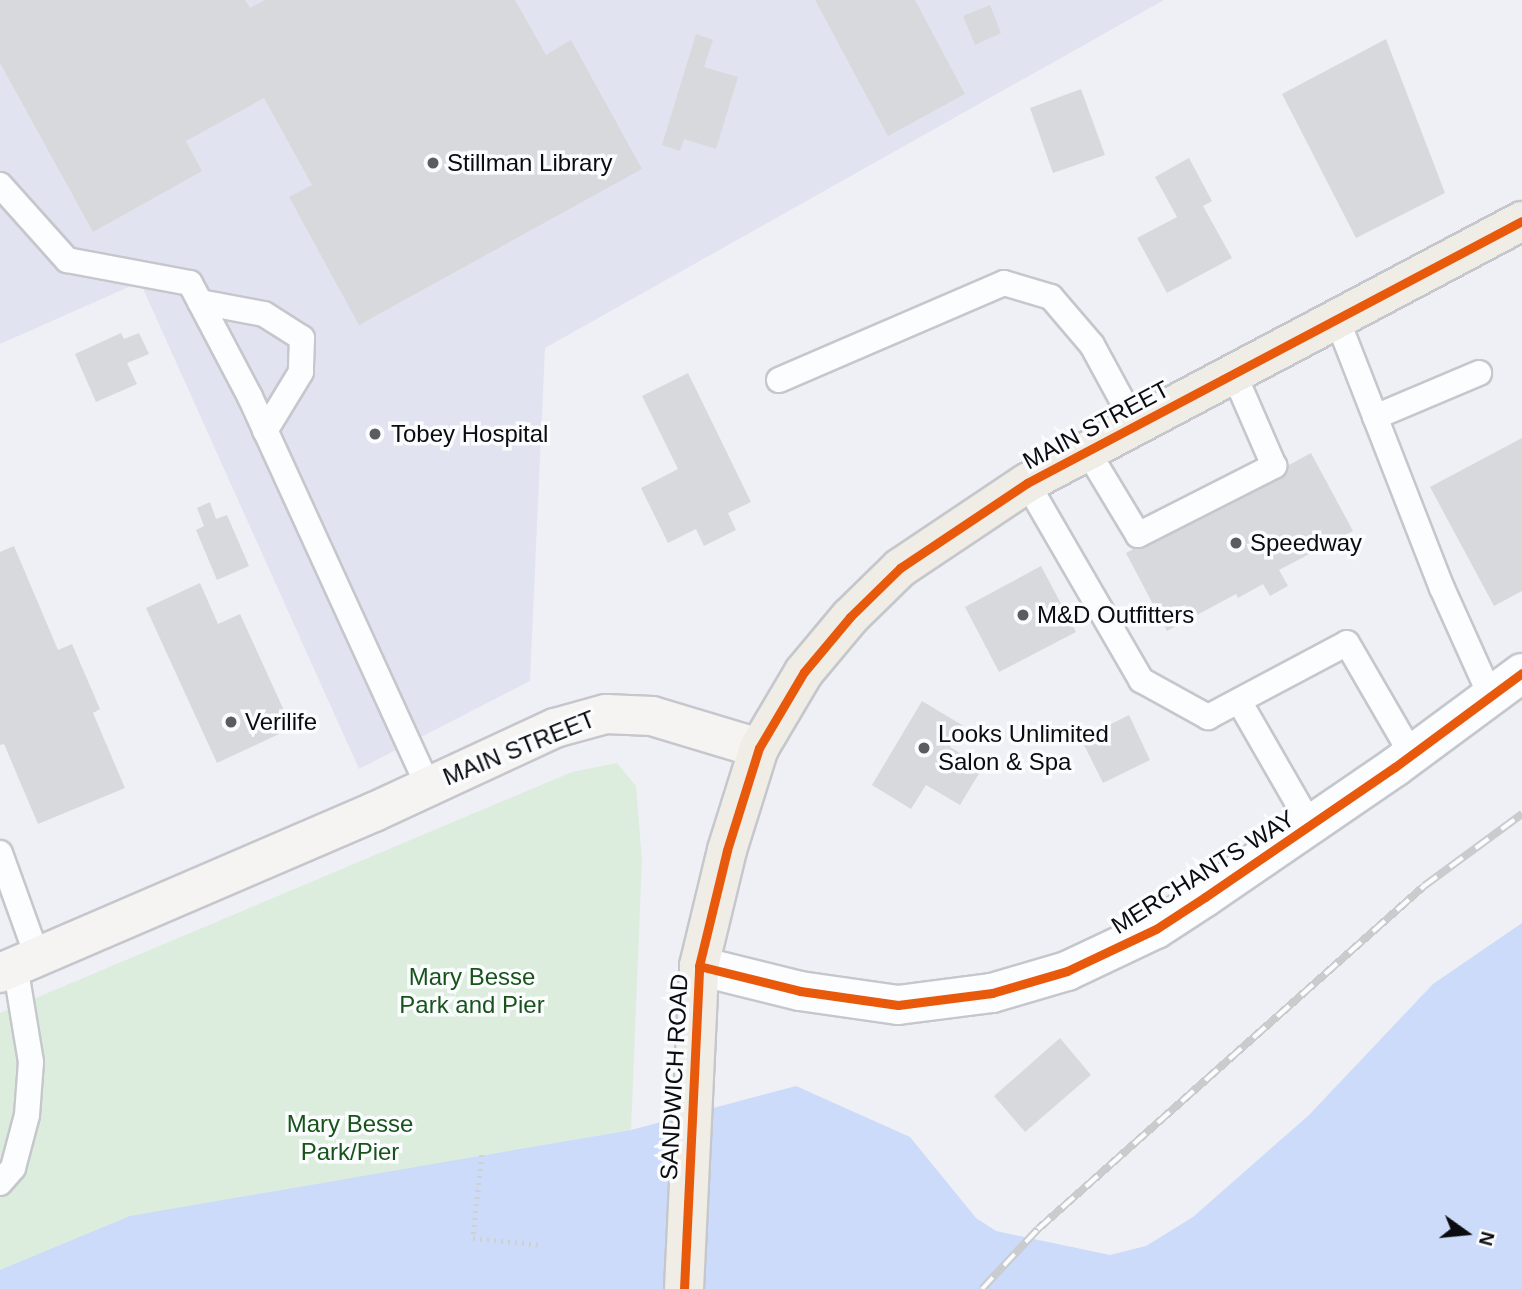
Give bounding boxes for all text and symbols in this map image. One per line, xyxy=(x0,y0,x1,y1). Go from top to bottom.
place label: Stillman Library xyxy=(447,149,612,177)
marker: Stillman Library xyxy=(425,155,441,171)
street label: MAIN STREET xyxy=(1018,374,1174,476)
place label: Tobey Hospital xyxy=(391,420,548,448)
marker: Tobey Hospital xyxy=(365,424,385,444)
place label: Speedway xyxy=(1250,529,1362,557)
marker: Speedway xyxy=(1228,535,1244,551)
place label: M&D Outfitters xyxy=(1037,601,1194,629)
marker: M&D Outfitters xyxy=(1015,607,1031,623)
street label: MAIN STREET xyxy=(439,704,599,792)
place label: Verilife xyxy=(245,708,317,736)
marker: Verilife xyxy=(223,714,239,730)
place label: Looks Unlimited Salon & Spa xyxy=(938,720,1109,776)
marker: Looks Unlimited Salon & Spa xyxy=(916,740,932,756)
street label: MERCHANTS WAY xyxy=(1106,804,1300,940)
park label: Mary Besse Park and Pier xyxy=(399,963,545,1019)
street label: SANDWICH ROAD xyxy=(654,973,694,1181)
park label: Mary Besse Park/Pier xyxy=(287,1110,413,1166)
north arrow xyxy=(1431,1198,1501,1268)
text: N xyxy=(1475,1229,1499,1248)

